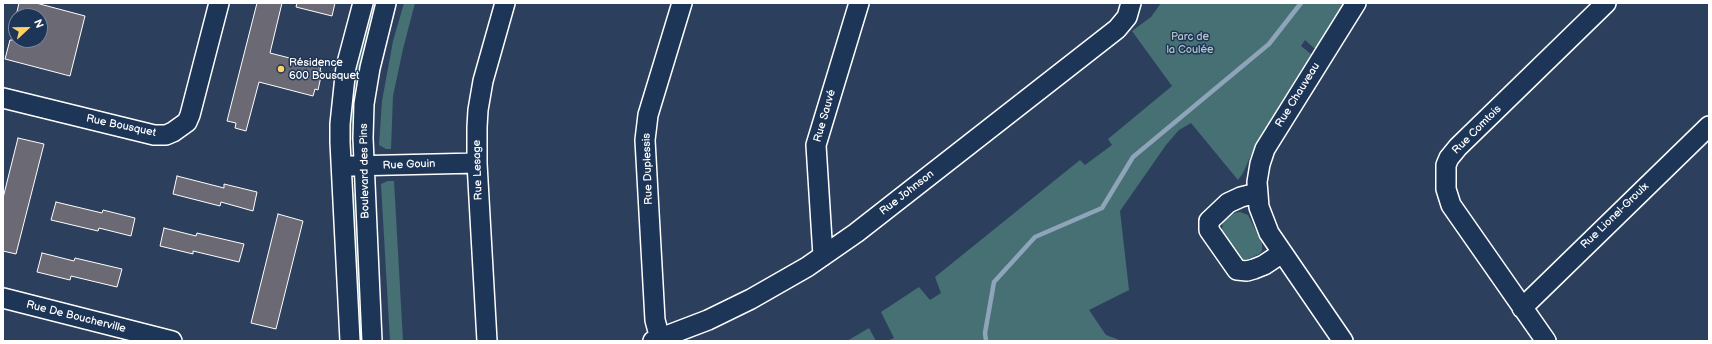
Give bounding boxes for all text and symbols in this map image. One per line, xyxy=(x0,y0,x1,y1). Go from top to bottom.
north arrow xyxy=(8,8,48,48)
text: N xyxy=(31,17,46,30)
park label: Parc de la Coulée xyxy=(1166,30,1214,56)
place label: Résidence 600 Bousquet xyxy=(289,56,359,82)
street label: Rue Chauveau xyxy=(1273,60,1323,130)
marker: Résidence 600 Bousquet xyxy=(276,64,286,74)
street label: Rue Sauvé xyxy=(811,88,839,144)
street label: Rue Comtois xyxy=(1450,103,1504,157)
street label: Rue Bousquet xyxy=(85,112,157,140)
street label: Boulevard des Pins xyxy=(358,123,372,219)
street label: Rue Duplessis xyxy=(640,133,656,205)
street label: Rue Lesage xyxy=(470,140,486,200)
street label: Rue Gouin xyxy=(382,157,436,173)
street label: Rue Johnson xyxy=(877,168,937,218)
street label: Rue Lionel-Groulx xyxy=(1578,180,1652,252)
street label: Rue De Boucherville xyxy=(25,298,127,336)

